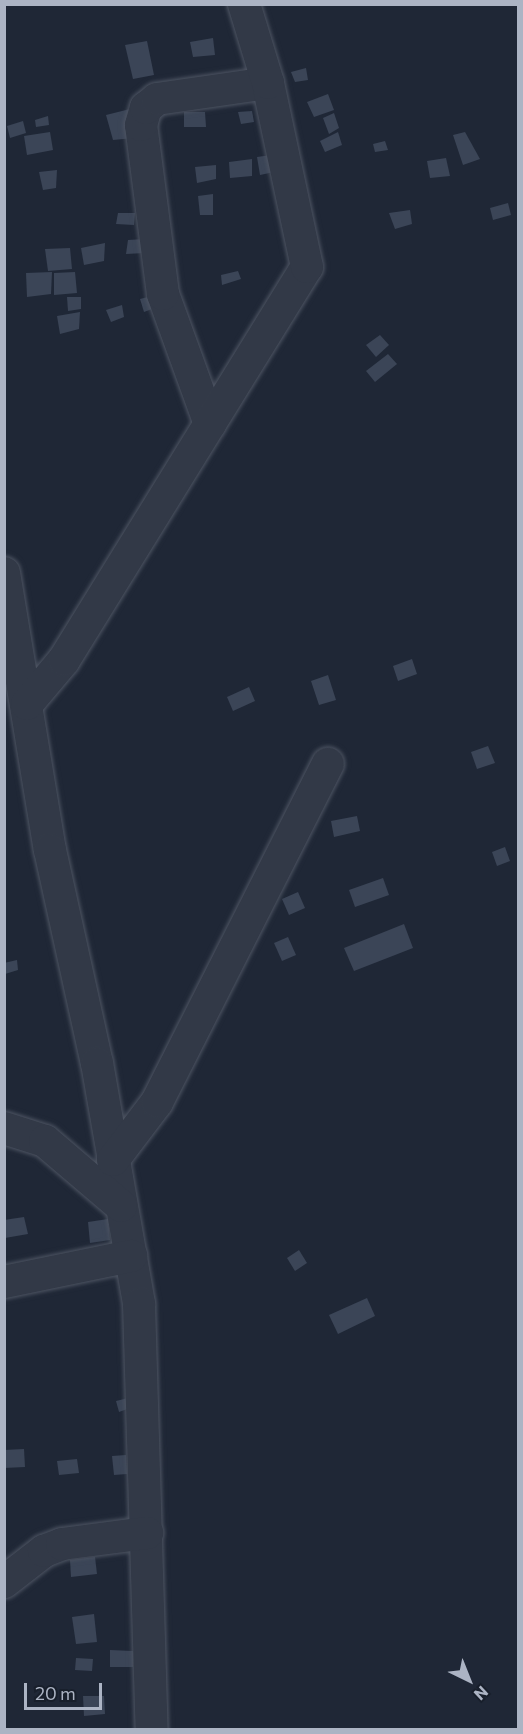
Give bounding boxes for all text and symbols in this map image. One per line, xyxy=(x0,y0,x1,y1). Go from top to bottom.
north arrow xyxy=(439,1650,499,1710)
scale bar xyxy=(27,1671,105,1709)
text: 20 m xyxy=(35,1682,76,1704)
text: N xyxy=(471,1682,492,1705)

